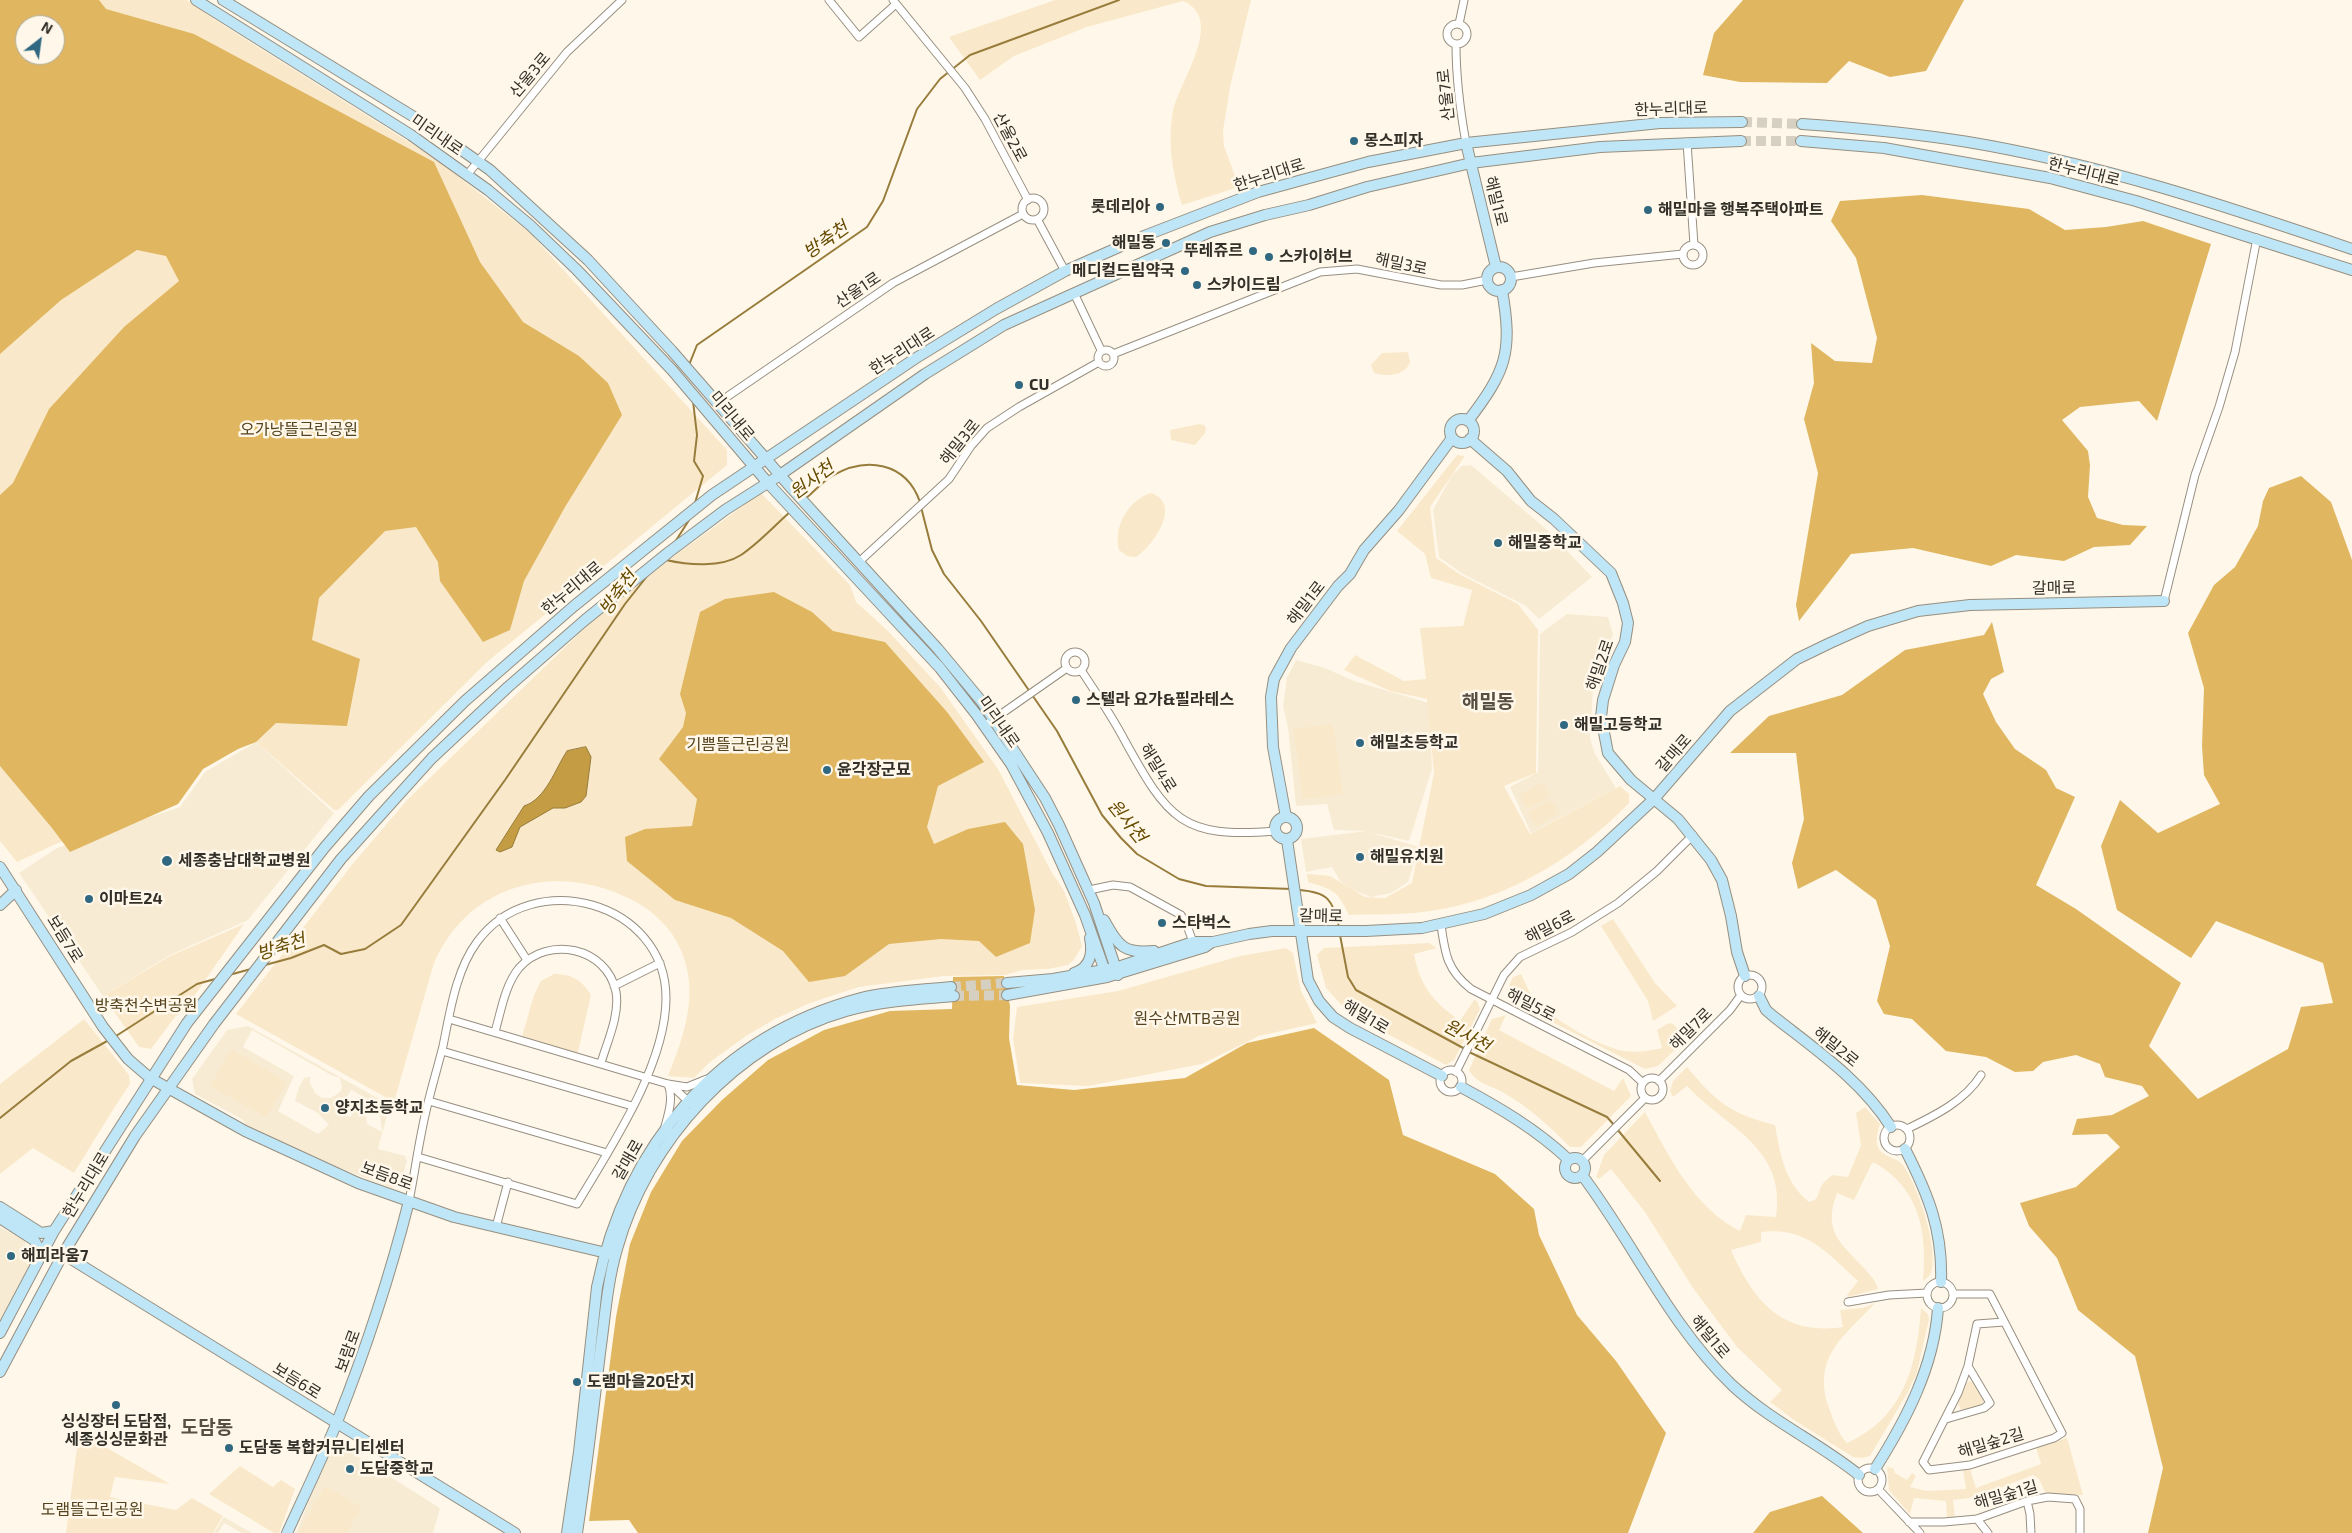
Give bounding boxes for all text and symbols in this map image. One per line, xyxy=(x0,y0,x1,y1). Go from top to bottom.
north arrow xyxy=(15,15,65,65)
text: N xyxy=(39,18,56,37)
street label: 산울3로 xyxy=(506,49,554,101)
street label: 산울7로 xyxy=(1434,68,1458,122)
street label: 한누리대로 xyxy=(1634,98,1708,120)
street label: 산울2로 xyxy=(989,109,1031,165)
street label: 미리내로 xyxy=(407,110,467,160)
place label: 몽스피자 xyxy=(1364,131,1423,151)
marker: 몽스피자 xyxy=(1348,135,1360,147)
street label: 한누리대로 xyxy=(1231,154,1307,196)
street label: 한누리대로 xyxy=(2046,154,2122,190)
street label: 해밀1로 xyxy=(1481,174,1511,228)
place label: 롯데리아 xyxy=(1091,197,1150,217)
place label: 해밀마을 행복주택아파트 xyxy=(1658,200,1823,220)
marker: 롯데리아 xyxy=(1154,201,1166,213)
marker: 해밀마을 행복주택아파트 xyxy=(1642,204,1654,216)
water label: 방축천 xyxy=(799,217,853,263)
place label: 해밀동 xyxy=(1112,233,1156,253)
marker: 해밀동 xyxy=(1160,237,1172,249)
place label: 뚜레쥬르 xyxy=(1184,241,1243,261)
marker: 뚜레쥬르 xyxy=(1247,245,1259,257)
place label: 스카이허브 xyxy=(1279,247,1353,267)
street label: 해밀3로 xyxy=(1373,249,1429,279)
marker: 스카이허브 xyxy=(1263,251,1275,263)
place label: 메디컬드림약국 xyxy=(1072,261,1175,281)
marker: 메디컬드림약국 xyxy=(1179,265,1191,277)
street label: 산울1로 xyxy=(832,268,884,312)
place label: 스카이드림 xyxy=(1207,275,1281,295)
marker: 스카이드림 xyxy=(1191,279,1203,291)
street label: 한누리대로 xyxy=(866,323,938,379)
place label: CU xyxy=(1029,375,1049,395)
marker: CU xyxy=(1013,379,1025,391)
street label: 미리내로 xyxy=(706,387,758,445)
street label: 해밀3로 xyxy=(936,415,984,469)
park label: 오가낭뜰근린공원 xyxy=(240,420,358,440)
water label: 원사천 xyxy=(786,456,838,504)
place label: 해밀중학교 xyxy=(1508,533,1582,553)
marker: 해밀중학교 xyxy=(1492,537,1504,549)
street label: 한누리대로 xyxy=(538,557,606,619)
water label: 방축천 xyxy=(595,567,641,619)
street label: 해밀1로 xyxy=(1283,577,1329,629)
street label: 갈매로 xyxy=(2032,578,2076,598)
street label: 해밀2로 xyxy=(1582,637,1618,693)
place label: 스텔라 요가&필라테스 xyxy=(1086,690,1234,710)
district label: 해밀동 xyxy=(1462,691,1514,713)
street label: 미리내로 xyxy=(974,692,1024,752)
marker: 스텔라 요가&필라테스 xyxy=(1070,694,1082,706)
place label: 해밀고등학교 xyxy=(1574,715,1662,735)
marker: 해밀고등학교 xyxy=(1558,719,1570,731)
street label: 갈매로 xyxy=(1652,730,1696,776)
place label: 해밀초등학교 xyxy=(1370,733,1458,753)
park label: 기쁨뜰근린공원 xyxy=(686,735,790,755)
marker: 해밀초등학교 xyxy=(1354,737,1366,749)
street label: 해밀4로 xyxy=(1136,740,1180,796)
place label: 윤각장군묘 xyxy=(837,760,911,780)
marker: 윤각장군묘 xyxy=(821,764,833,776)
water label: 원사천 xyxy=(1103,795,1151,847)
place label: 해밀유치원 xyxy=(1370,847,1444,867)
place label: 세종충남대학교병원 xyxy=(178,851,310,871)
marker: 해밀유치원 xyxy=(1354,851,1366,863)
marker: 세종충남대학교병원 xyxy=(160,854,174,868)
place label: 이마트24 xyxy=(99,889,163,909)
marker: 이마트24 xyxy=(83,893,95,905)
street label: 갈매로 xyxy=(1299,906,1343,926)
street label: 해밀6로 xyxy=(1522,906,1578,948)
street label: 보듬7로 xyxy=(43,912,87,966)
place label: 스타벅스 xyxy=(1172,913,1231,933)
marker: 스타벅스 xyxy=(1156,917,1168,929)
water label: 방축천 xyxy=(254,929,308,965)
street label: 해밀5로 xyxy=(1503,984,1559,1026)
park label: 방축천수변공원 xyxy=(94,996,198,1016)
street label: 해밀1로 xyxy=(1339,996,1393,1038)
street label: 해밀7로 xyxy=(1666,1004,1716,1054)
park label: 원수산MTB공원 xyxy=(1134,1009,1240,1029)
water label: 원사천 xyxy=(1440,1015,1494,1057)
street label: 해밀2로 xyxy=(1809,1023,1863,1071)
place label: 양지초등학교 xyxy=(335,1098,423,1118)
marker: 양지초등학교 xyxy=(319,1102,331,1114)
street label: 갈매로 xyxy=(609,1136,647,1184)
street label: 한누리대로 xyxy=(59,1149,113,1221)
street label: 보듬8로 xyxy=(358,1158,416,1194)
place label: 해피라움7 xyxy=(21,1246,88,1266)
marker: 해피라움7 xyxy=(5,1250,17,1262)
street label: 해밀1로 xyxy=(1686,1311,1734,1363)
street label: 보람로 xyxy=(331,1327,365,1375)
street label: 보듬6로 xyxy=(269,1359,325,1403)
place label: 도램마을20단지 xyxy=(587,1372,695,1392)
marker: 도램마을20단지 xyxy=(571,1376,583,1388)
marker: 싱싱장터 도담점, 세종싱싱문화관 xyxy=(110,1399,122,1411)
place label: 싱싱장터 도담점, 세종싱싱문화관 xyxy=(61,1412,171,1450)
district label: 도담동 xyxy=(181,1417,233,1439)
street label: 해밀숲2길 xyxy=(1956,1424,2026,1462)
place label: 도담동 복합커뮤니티센터 xyxy=(239,1438,404,1458)
marker: 도담동 복합커뮤니티센터 xyxy=(223,1442,235,1454)
place label: 도담중학교 xyxy=(360,1459,434,1479)
marker: 도담중학교 xyxy=(344,1463,356,1475)
street label: 해밀숲1길 xyxy=(1972,1477,2040,1513)
park label: 도램뜰근린공원 xyxy=(40,1500,144,1520)

